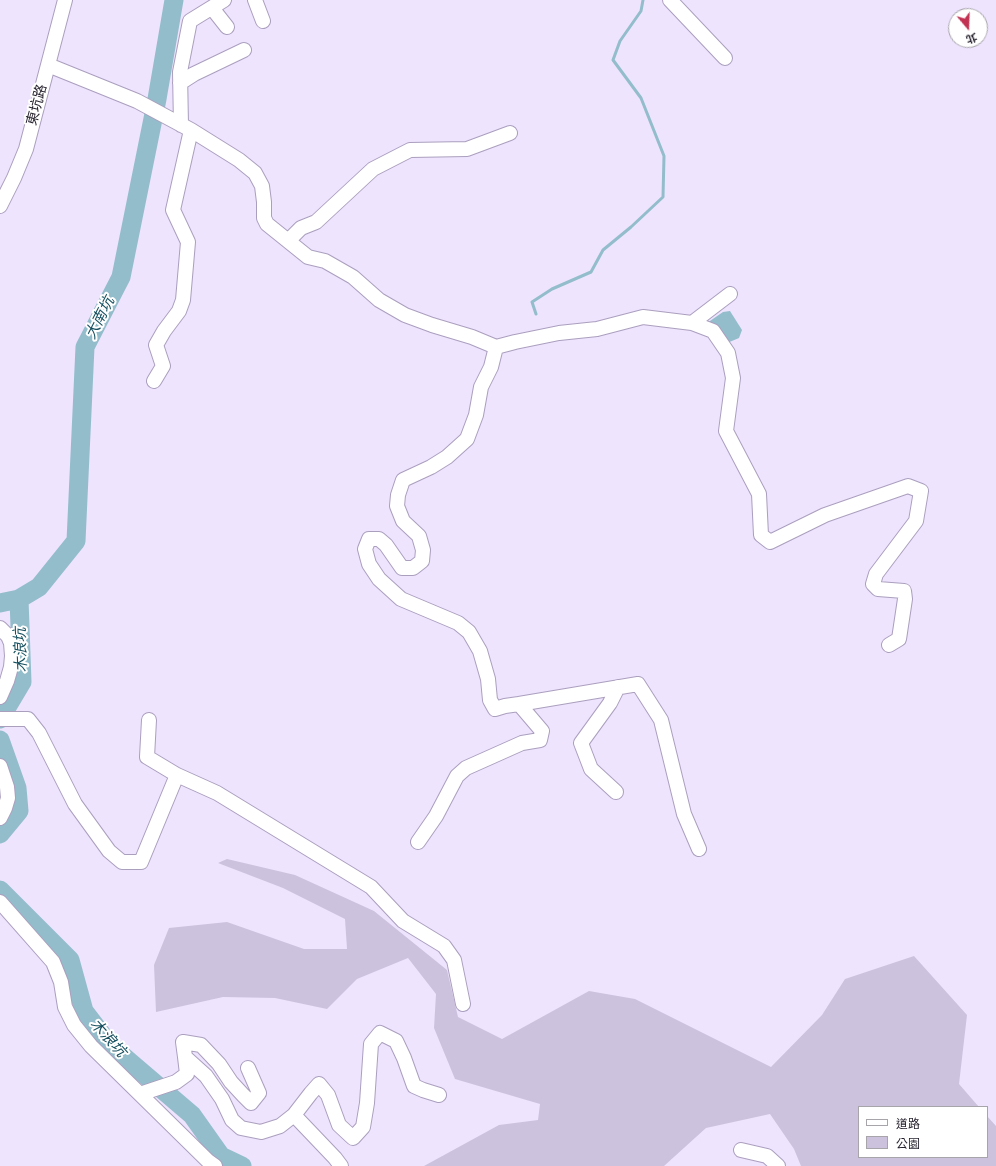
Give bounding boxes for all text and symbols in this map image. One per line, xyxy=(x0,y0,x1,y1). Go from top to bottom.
north arrow xyxy=(948,8,988,48)
text: 北 xyxy=(964,30,979,47)
street label: 東坑路 xyxy=(23,83,51,127)
water label: 大南坑 xyxy=(82,294,118,342)
water label: 木浪坑 xyxy=(11,627,31,673)
water label: 木浪坑 xyxy=(86,1015,130,1061)
legend xyxy=(858,1106,988,1158)
text: 道路 xyxy=(896,1116,920,1131)
text: 公園 xyxy=(896,1136,920,1151)

